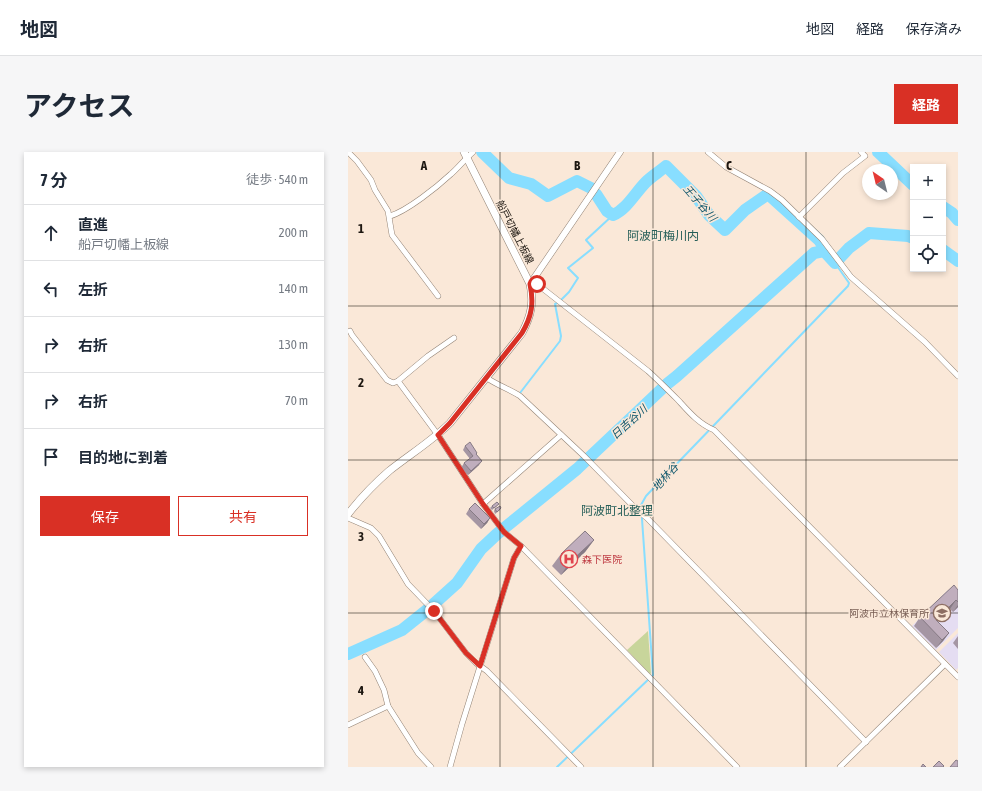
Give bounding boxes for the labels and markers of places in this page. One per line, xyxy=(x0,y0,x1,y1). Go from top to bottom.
hospital icon: 森下医院 xyxy=(559,549,579,569)
place label: 森下医院 xyxy=(582,554,622,565)
school or university icon: 阿波市立林保育所 xyxy=(932,603,952,623)
place label: 阿波市立林保育所 xyxy=(849,608,929,619)

